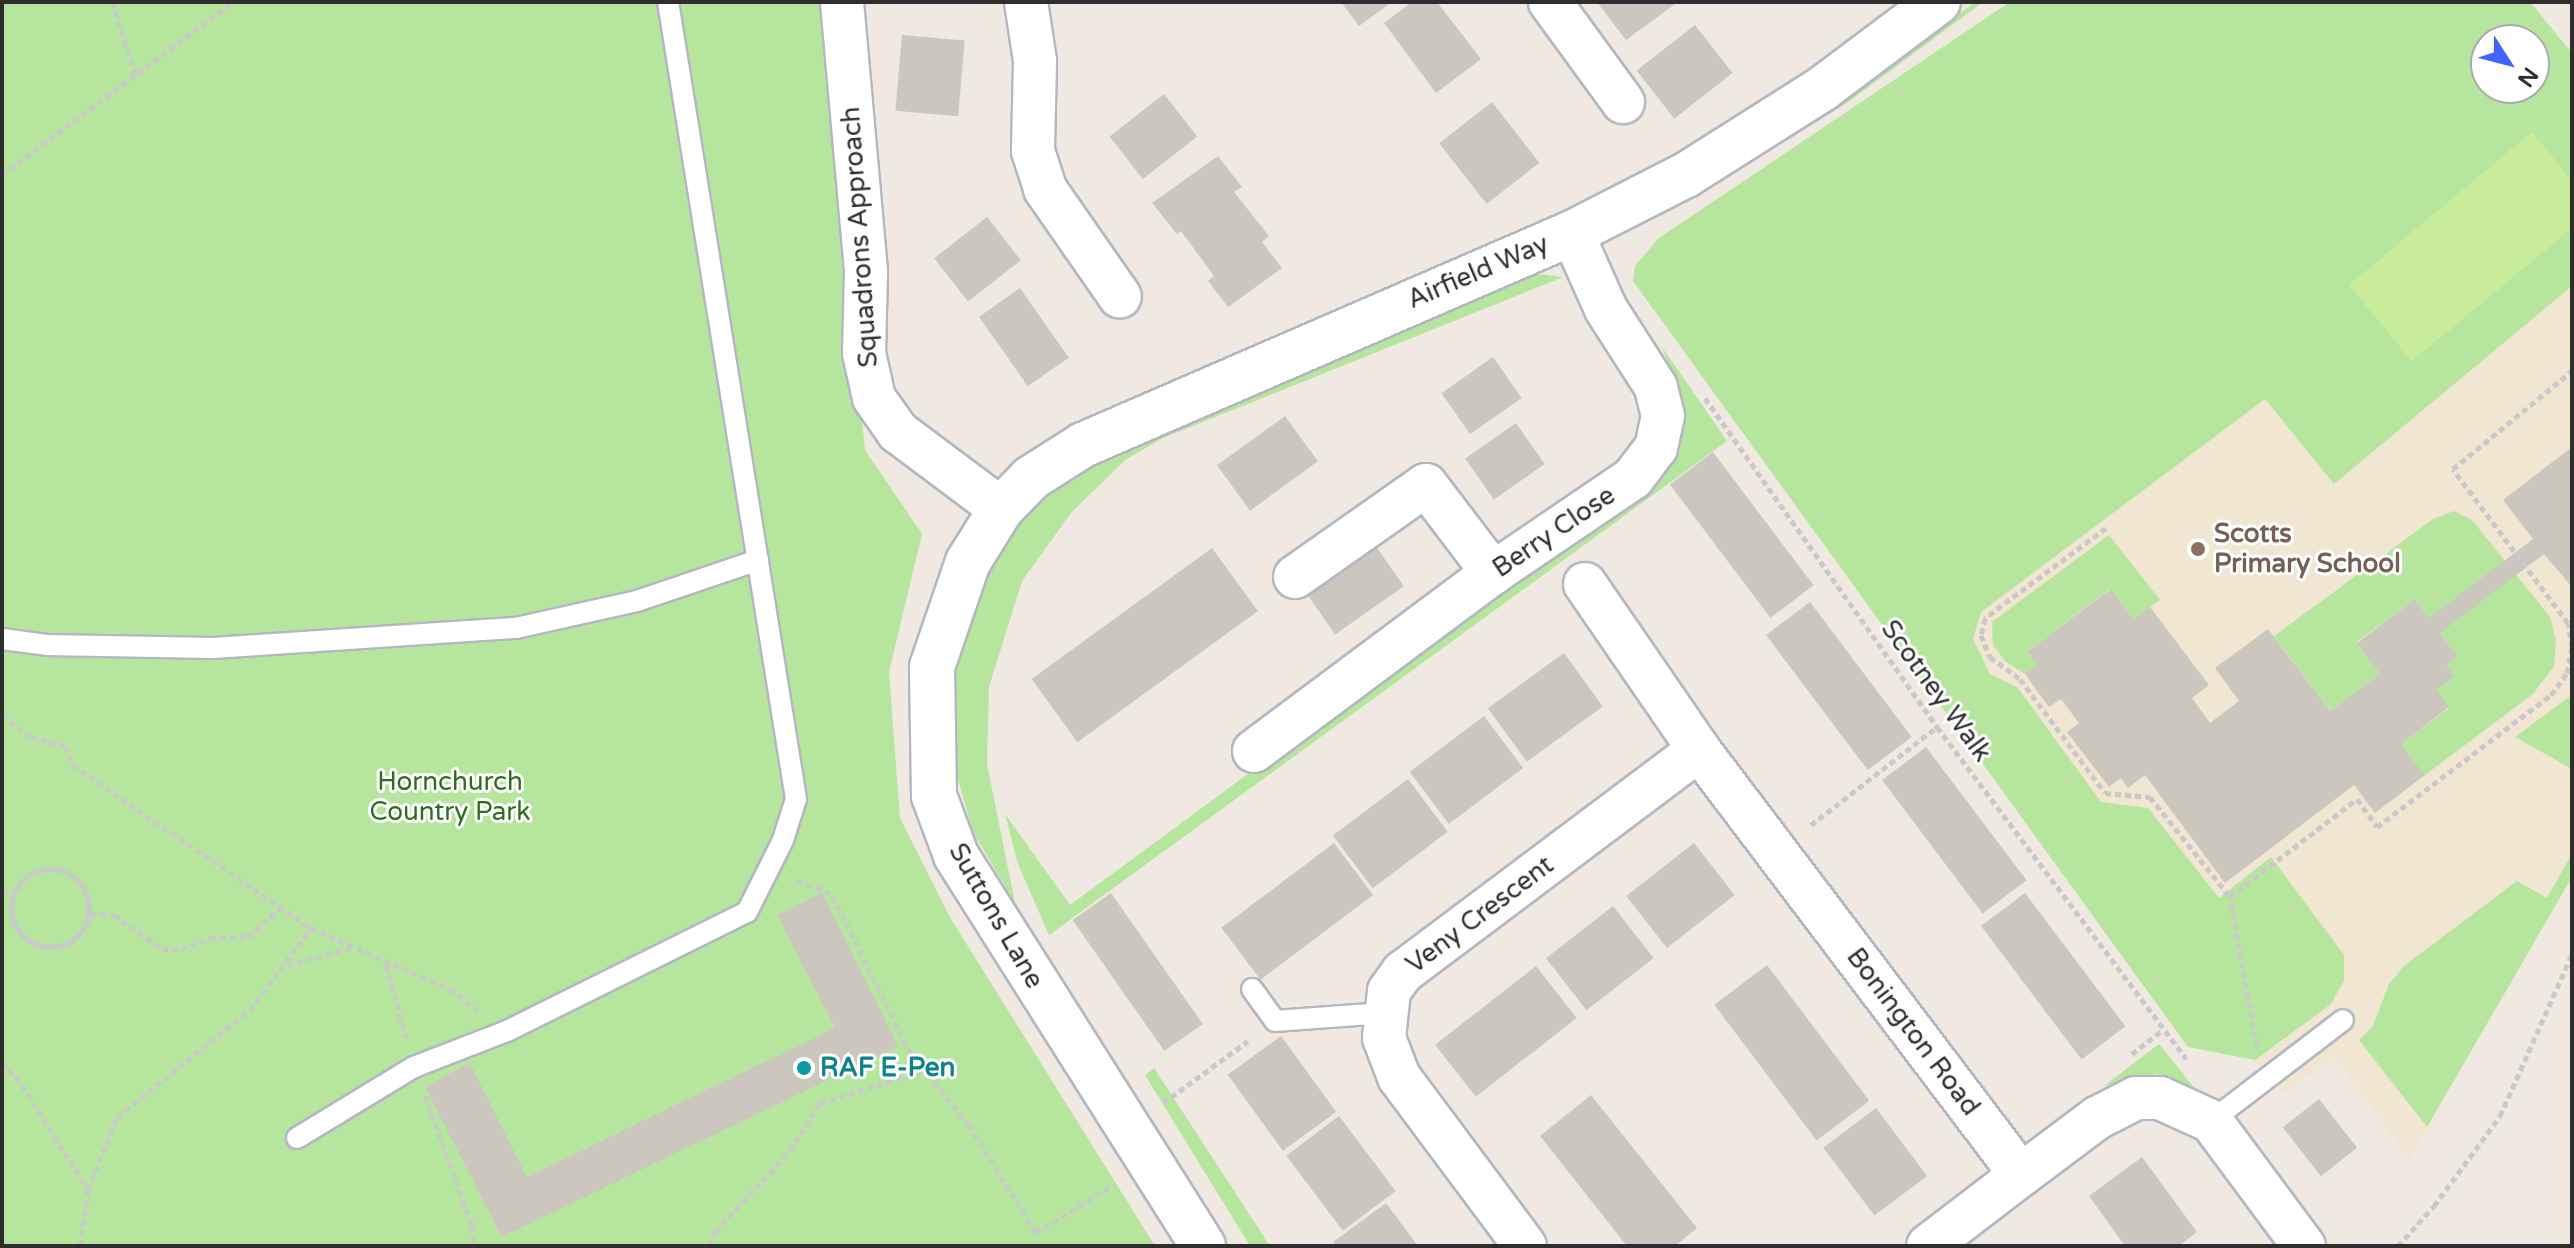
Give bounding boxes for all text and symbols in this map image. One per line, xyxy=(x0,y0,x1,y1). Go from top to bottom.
north arrow xyxy=(2470,24,2550,104)
text: N xyxy=(2512,62,2544,92)
street label: Squadrons Approach xyxy=(835,106,885,368)
street label: Airfield Way xyxy=(1403,228,1553,316)
street label: Berry Close xyxy=(1487,480,1621,584)
place label: Scotts Primary School xyxy=(2214,518,2401,580)
marker: Scotts Primary School xyxy=(2189,540,2207,558)
street label: Scotney Walk xyxy=(1874,614,1998,768)
park label: Hornchurch Country Park xyxy=(370,766,530,828)
street label: Suttons Lane xyxy=(942,838,1050,994)
street label: Veny Crescent xyxy=(1400,850,1560,980)
street label: Bonington Road xyxy=(1840,942,1986,1122)
place label: RAF E-Pen xyxy=(820,1052,955,1084)
marker: RAF E-Pen xyxy=(795,1059,813,1077)

